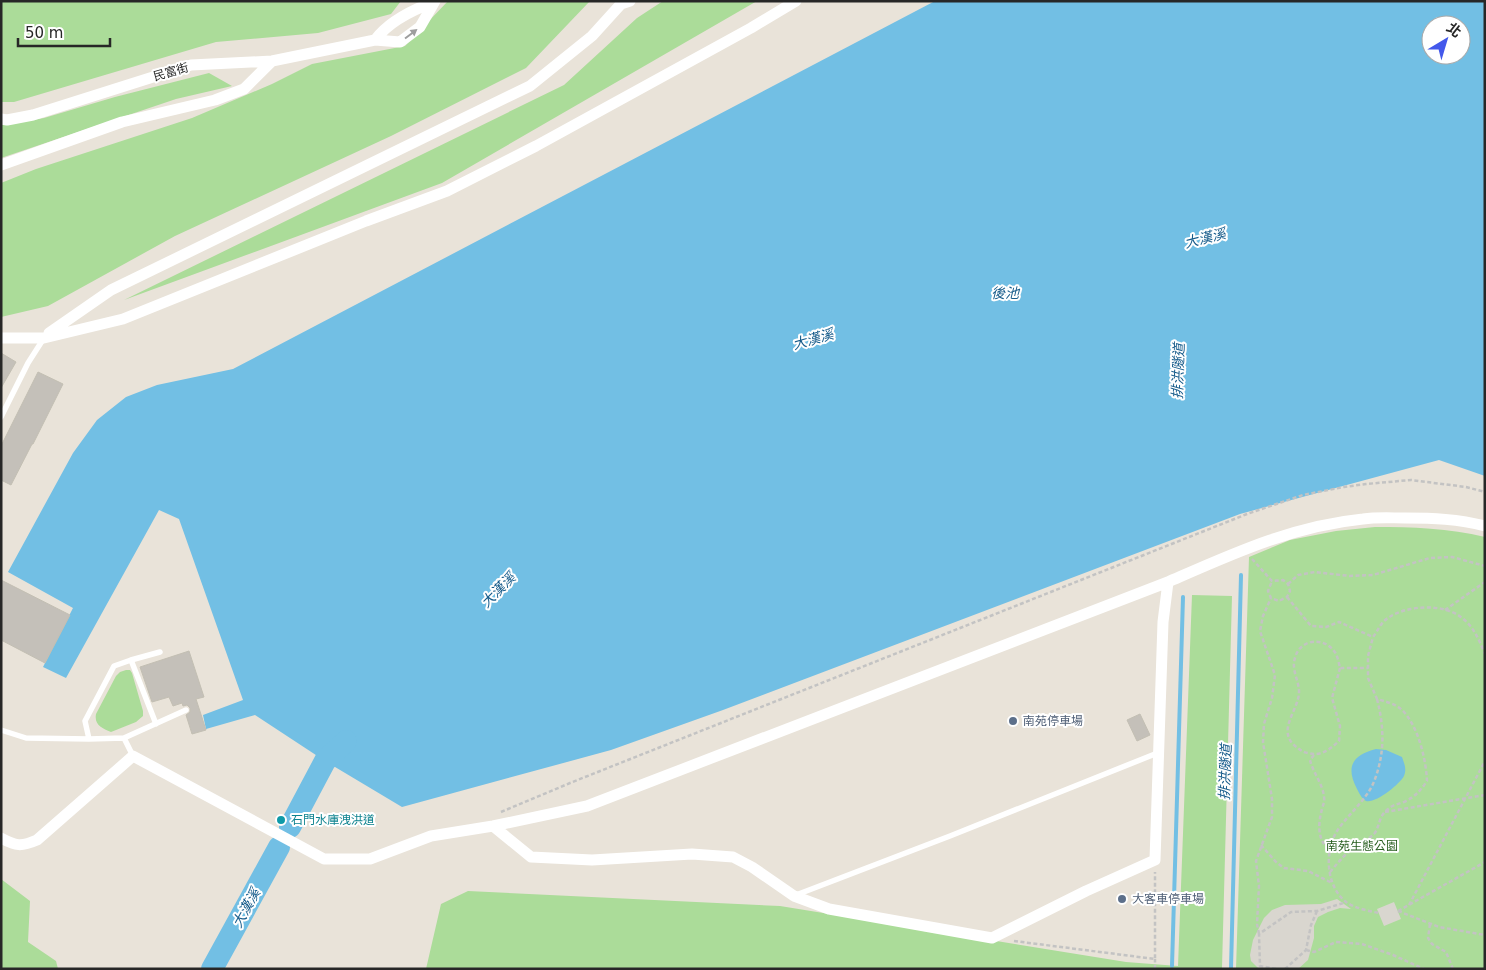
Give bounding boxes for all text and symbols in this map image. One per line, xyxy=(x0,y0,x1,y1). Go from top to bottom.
scale bar xyxy=(18,15,110,47)
north arrow xyxy=(1421,15,1471,65)
text: 北 xyxy=(1444,19,1464,40)
text: 50 m xyxy=(25,24,63,42)
one-way arrow xyxy=(404,28,417,39)
street label: 民富街 xyxy=(152,60,190,84)
water label: 大漢溪 xyxy=(1183,225,1229,251)
water label: 後池 xyxy=(991,285,1021,301)
water label: 大漢溪 xyxy=(791,325,837,352)
water label: 排洪隧道 xyxy=(1169,341,1187,399)
water label: 大漢溪 xyxy=(477,568,520,611)
place label: 南苑停車場 xyxy=(1023,714,1083,728)
marker: 南苑停車場 xyxy=(1007,715,1019,727)
water label: 排洪隧道 xyxy=(1216,742,1234,800)
place label: 石門水庫洩洪道 xyxy=(291,813,375,827)
marker: 石門水庫洩洪道 xyxy=(275,814,287,826)
park label: 南苑生態公園 xyxy=(1326,839,1398,853)
water label: 大漢溪 xyxy=(229,884,264,930)
place label: 大客車停車場 xyxy=(1132,892,1204,906)
marker: 大客車停車場 xyxy=(1116,893,1128,905)

